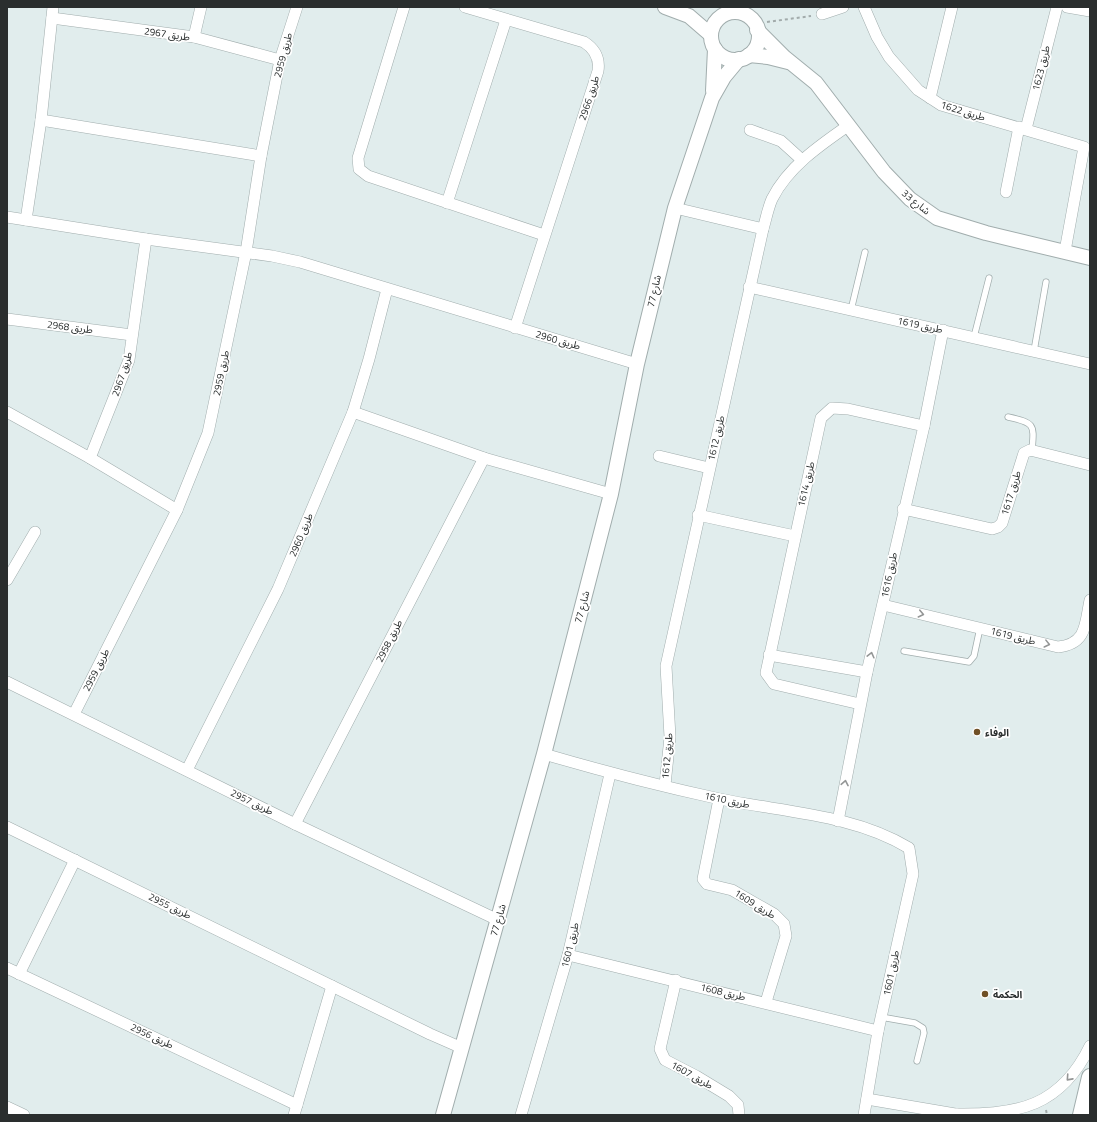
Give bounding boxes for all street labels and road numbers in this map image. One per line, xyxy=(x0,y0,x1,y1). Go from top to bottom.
street label: طريق 2967 xyxy=(143,23,191,45)
street label: طريق 2959 xyxy=(270,31,296,79)
street label: طريق 1623 xyxy=(1028,44,1054,92)
street label: طريق 2966 xyxy=(575,74,603,122)
street label: طريق 1622 xyxy=(939,97,987,125)
street label: شارع 33 xyxy=(898,186,934,218)
street label: شارع 77 xyxy=(643,273,665,309)
street label: طريق 1619 xyxy=(896,313,944,337)
street label: طريق 2968 xyxy=(46,317,94,337)
street label: طريق 2960 xyxy=(534,326,582,354)
street label: طريق 2959 xyxy=(209,349,233,397)
street label: طريق 2967 xyxy=(108,350,136,398)
street label: طريق 1612 xyxy=(704,414,729,462)
street label: طريق 1614 xyxy=(794,460,819,508)
street label: طريق 1617 xyxy=(997,469,1025,517)
street label: طريق 2960 xyxy=(285,511,317,559)
street label: طريق 1616 xyxy=(877,551,901,599)
street label: شارع 77 xyxy=(570,589,594,625)
street label: طريق 2958 xyxy=(372,617,406,665)
street label: طريق 1619 xyxy=(989,623,1037,649)
street label: طريق 2959 xyxy=(79,646,113,694)
street label: طريق 1612 xyxy=(658,732,677,780)
street label: طريق 2957 xyxy=(228,785,276,819)
street label: طريق 1610 xyxy=(703,788,751,812)
street label: طريق 1609 xyxy=(731,885,779,923)
street label: طريق 2955 xyxy=(146,889,194,923)
street label: شارع 77 xyxy=(486,902,510,938)
street label: طريق 1601 xyxy=(557,921,583,969)
street label: طريق 1601 xyxy=(879,949,903,997)
street label: طريق 1608 xyxy=(699,980,747,1005)
street label: طريق 2956 xyxy=(128,1019,176,1053)
street label: طريق 1607 xyxy=(668,1057,716,1093)

